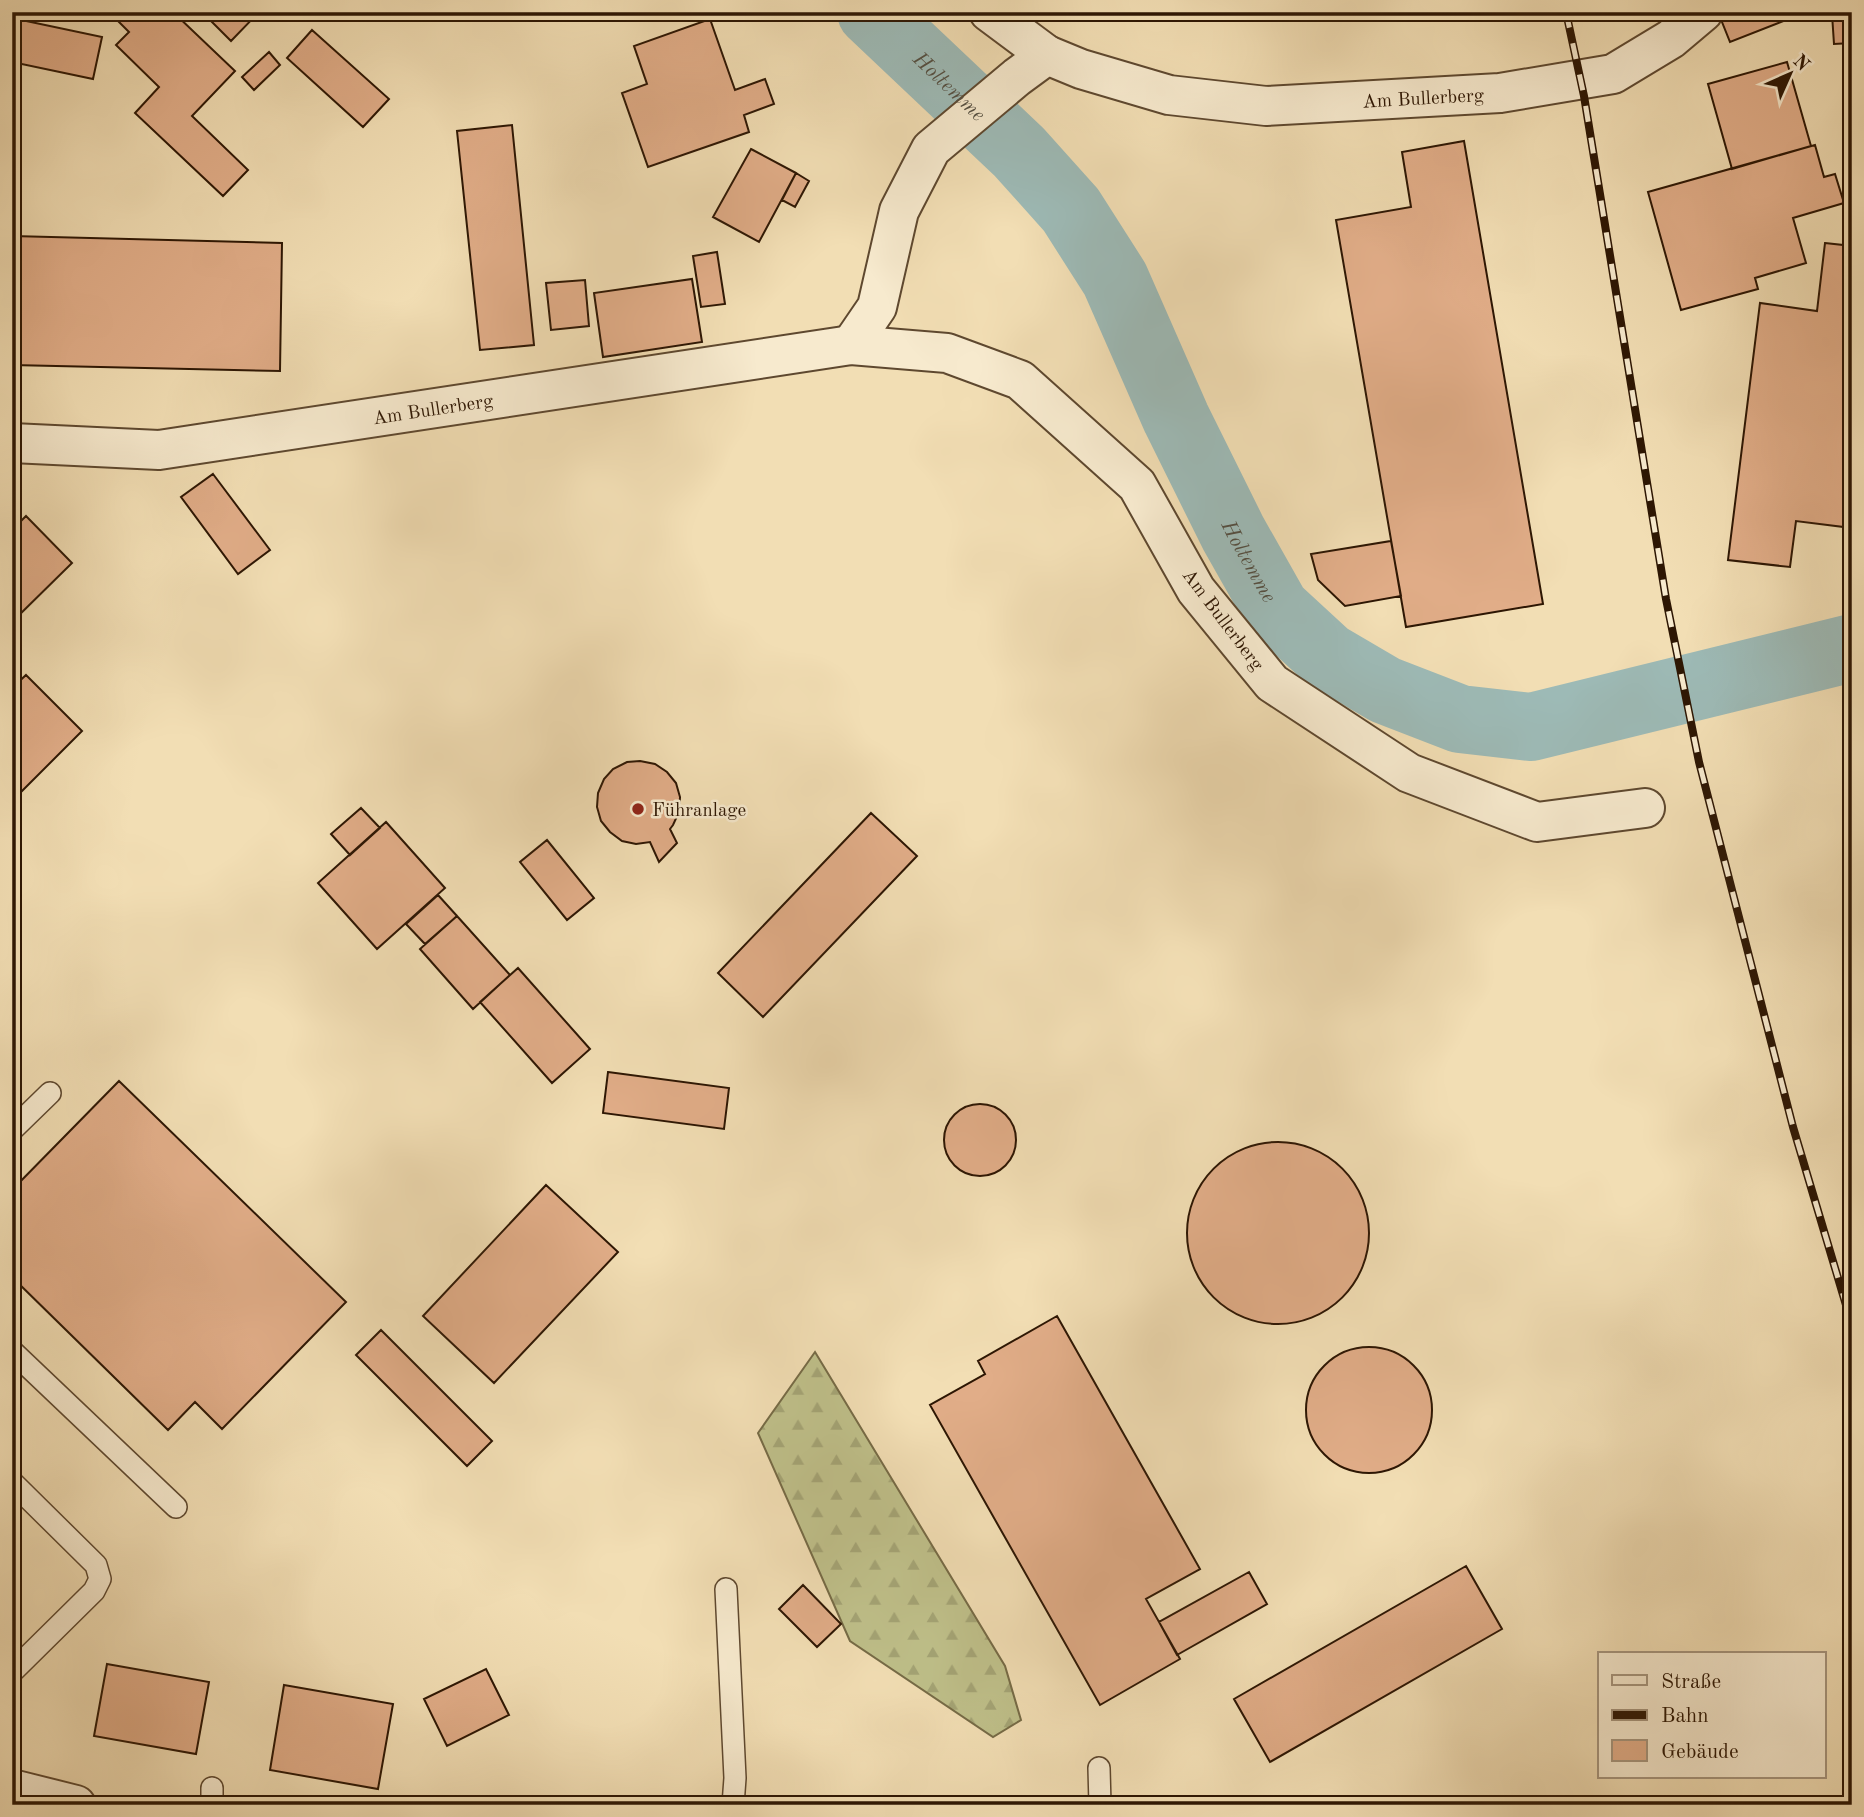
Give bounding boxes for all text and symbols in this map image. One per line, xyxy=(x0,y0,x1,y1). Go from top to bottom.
north arrow xyxy=(1756,38,1826,108)
water label: Holtemme xyxy=(908,48,989,126)
text: N xyxy=(1788,52,1812,76)
street label: Am Bullerberg xyxy=(1362,87,1485,113)
street label: Am Bullerberg xyxy=(372,392,495,429)
water label: Holtemme xyxy=(1216,517,1279,606)
street label: Am Bullerberg xyxy=(1178,566,1267,675)
marker: Führanlage xyxy=(630,801,646,817)
place label: Führanlage xyxy=(652,802,746,821)
legend xyxy=(1598,1652,1826,1778)
text: Straße xyxy=(1661,1672,1721,1693)
text: Bahn xyxy=(1661,1706,1709,1727)
text: Gebäude xyxy=(1661,1742,1739,1763)

